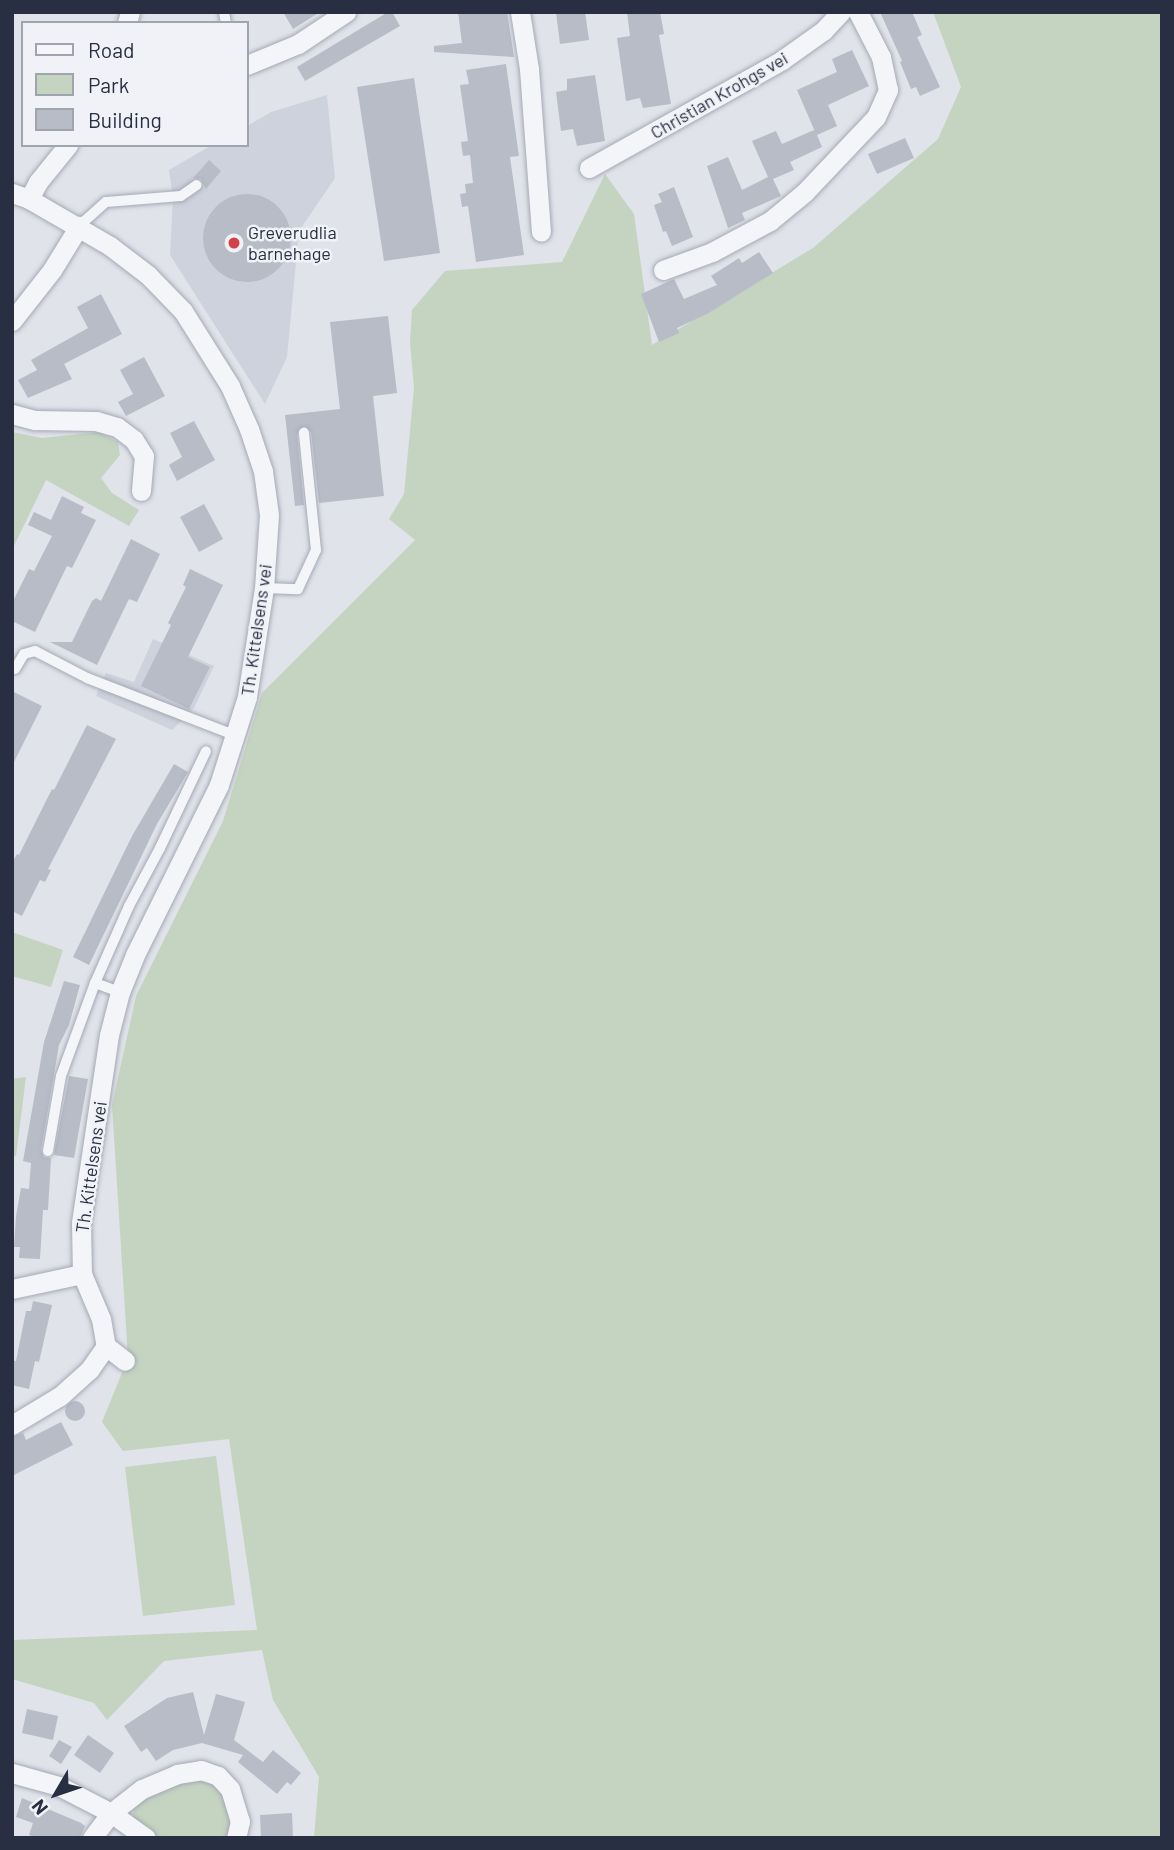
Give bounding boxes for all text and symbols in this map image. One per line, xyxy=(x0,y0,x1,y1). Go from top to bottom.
legend xyxy=(21,21,248,147)
text: Road xyxy=(88,37,134,62)
street label: Christian Krohgs vei xyxy=(646,47,792,143)
text: Park xyxy=(88,72,129,97)
text: Building xyxy=(88,107,162,132)
place label: Greverudlia barnehage xyxy=(248,222,337,264)
marker: Greverudlia barnehage xyxy=(226,235,242,251)
street label: Th. Kittelsens vei xyxy=(236,563,276,697)
street label: Th. Kittelsens vei xyxy=(71,1100,111,1234)
north arrow xyxy=(21,1759,91,1829)
text: N xyxy=(26,1795,52,1820)

